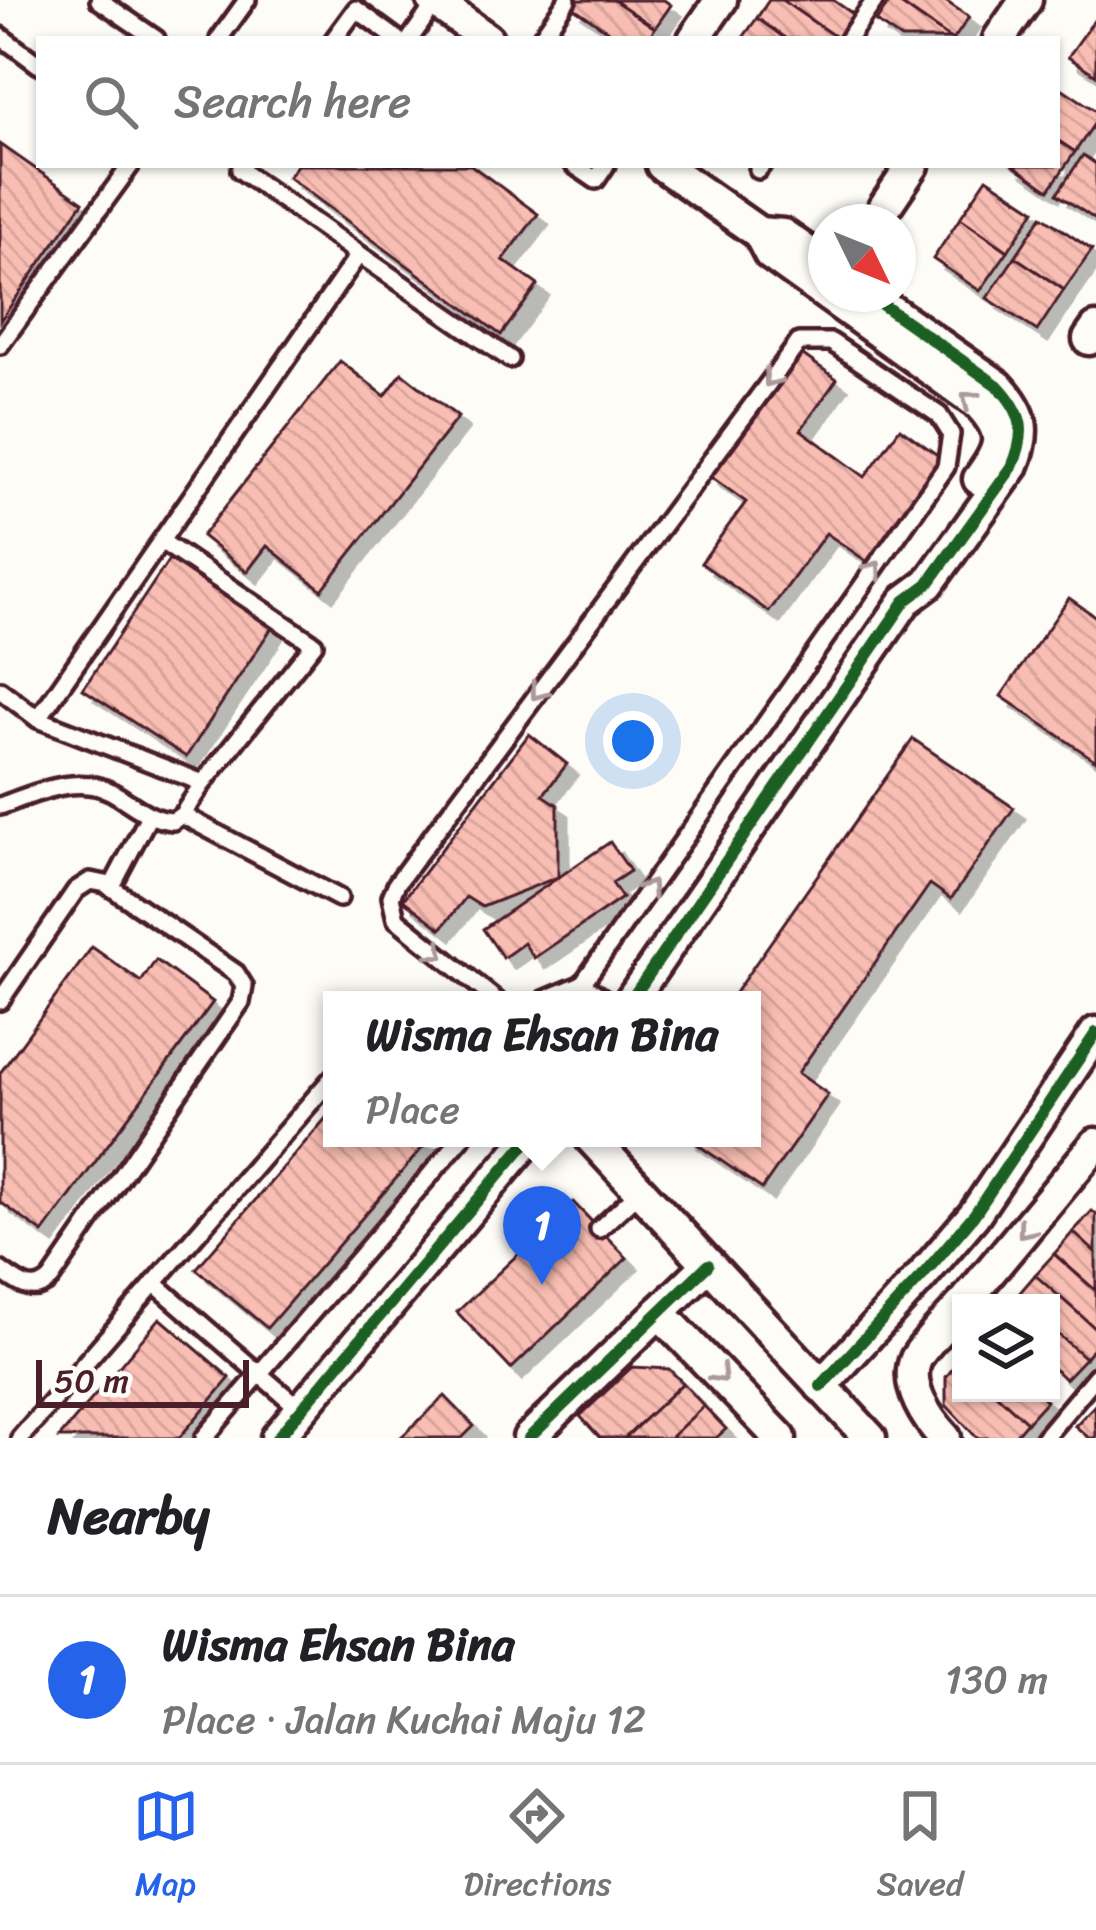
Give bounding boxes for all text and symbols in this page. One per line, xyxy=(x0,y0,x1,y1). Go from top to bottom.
search box xyxy=(36,36,1060,168)
text: Search here xyxy=(174,62,411,142)
icon: search xyxy=(78,69,144,135)
north arrow xyxy=(808,204,916,312)
one-way arrow xyxy=(763,366,785,387)
one-way arrow xyxy=(961,391,983,413)
one-way arrow xyxy=(859,561,881,582)
one-way arrow xyxy=(531,679,553,700)
your location xyxy=(603,711,663,771)
one-way arrow xyxy=(635,879,657,901)
one-way arrow xyxy=(423,938,445,959)
popup xyxy=(323,991,761,1147)
text: Wisma Ehsan Bina xyxy=(366,995,718,1075)
text: Place xyxy=(366,1075,460,1144)
pin: 1 xyxy=(503,1186,581,1285)
one-way arrow xyxy=(1017,1217,1039,1239)
map controls xyxy=(952,1294,1060,1402)
button: layers xyxy=(952,1294,1060,1402)
text: 50 m xyxy=(54,1352,129,1410)
scale bar xyxy=(36,1354,249,1407)
one-way arrow xyxy=(705,1361,727,1383)
text: Nearby xyxy=(48,1471,209,1561)
text: Wisma Ehsan Bina xyxy=(162,1605,514,1685)
text: 1 xyxy=(79,1645,95,1714)
text: 130 m xyxy=(945,1645,1048,1714)
text: Place · Jalan Kuchai Maju 12 xyxy=(162,1685,646,1754)
tab: Map xyxy=(133,1783,199,1913)
tab: Directions xyxy=(464,1783,611,1913)
tab: Saved xyxy=(876,1783,963,1913)

